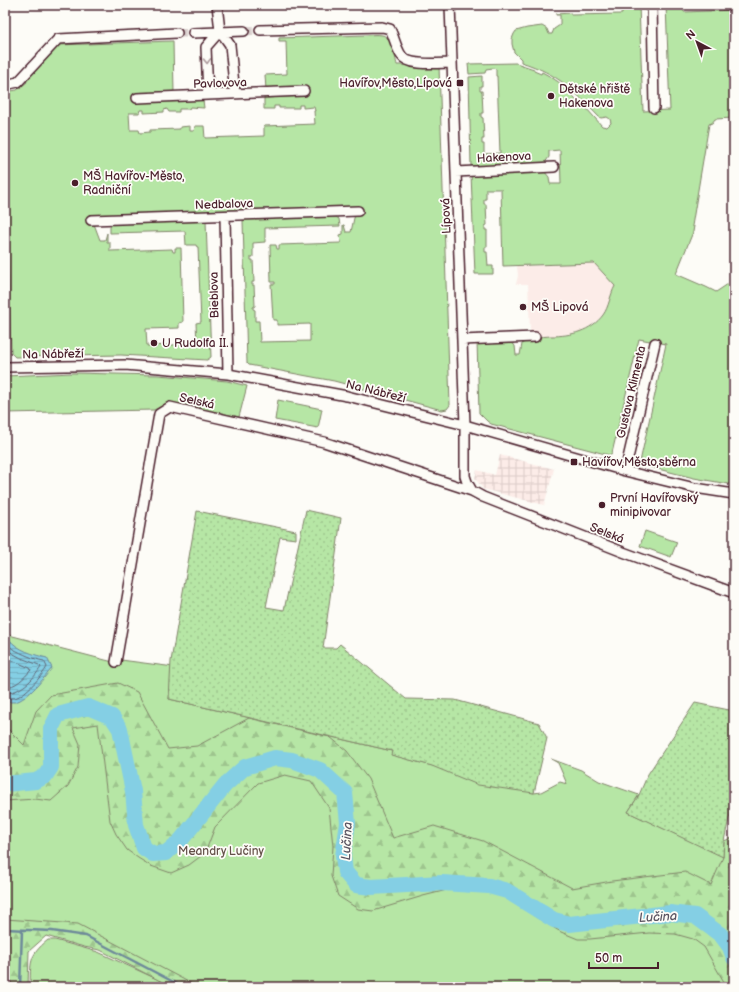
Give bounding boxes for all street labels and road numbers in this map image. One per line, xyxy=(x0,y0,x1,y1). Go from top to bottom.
street label: Pavlovova xyxy=(193,75,247,92)
street label: Hakenova xyxy=(477,149,532,166)
street label: Nedbalova xyxy=(195,196,254,213)
street label: Lípová xyxy=(438,198,455,234)
street label: Bieblova xyxy=(207,271,222,318)
street label: Gustava Klimenta xyxy=(614,344,649,440)
street label: Na Nábřeží xyxy=(22,346,84,363)
street label: Na Nábřeží xyxy=(344,377,408,406)
street label: Selská xyxy=(178,390,216,413)
street label: Selská xyxy=(588,520,626,547)

